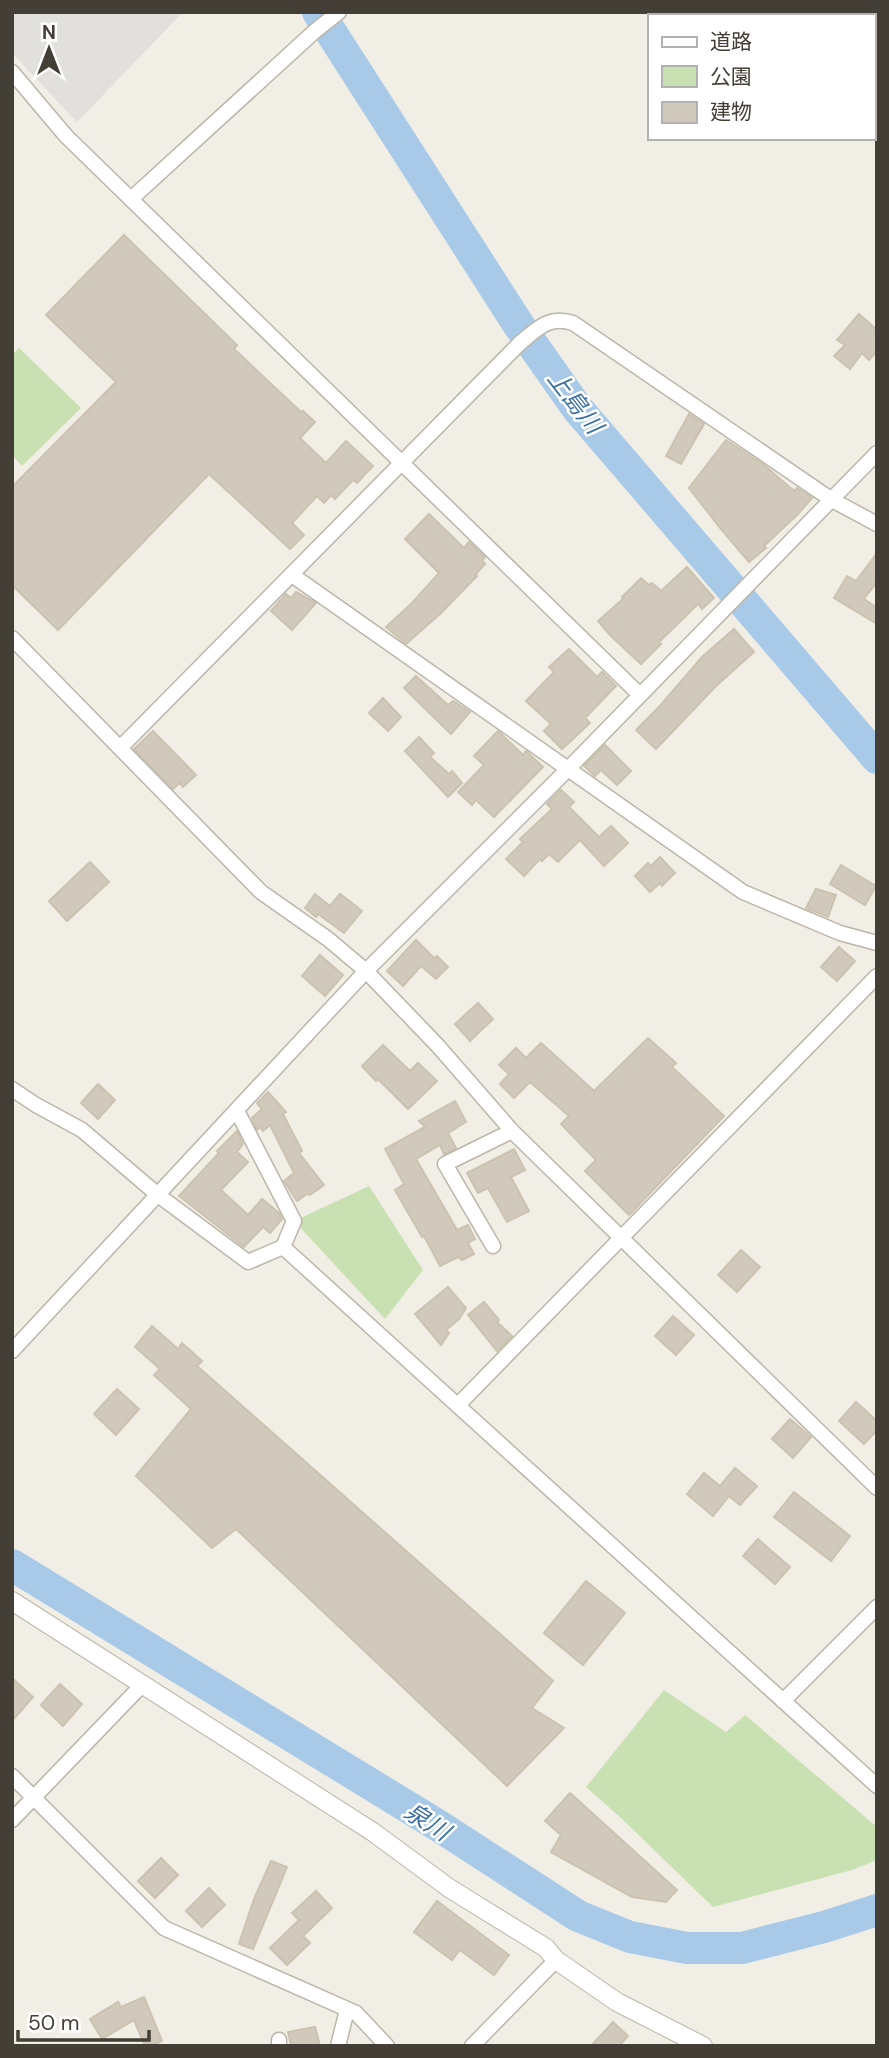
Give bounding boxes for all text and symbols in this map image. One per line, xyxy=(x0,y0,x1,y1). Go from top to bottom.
north arrow xyxy=(14,14,84,84)
legend xyxy=(648,14,875,140)
text: N xyxy=(42,20,56,45)
text: 道路 xyxy=(710,28,752,56)
text: 公園 xyxy=(710,63,752,91)
text: 建物 xyxy=(710,98,752,126)
water label: 上島川 xyxy=(541,364,612,442)
water label: 泉川 xyxy=(399,1796,458,1849)
scale bar xyxy=(18,1998,149,2042)
text: 50 m xyxy=(28,2009,79,2037)

